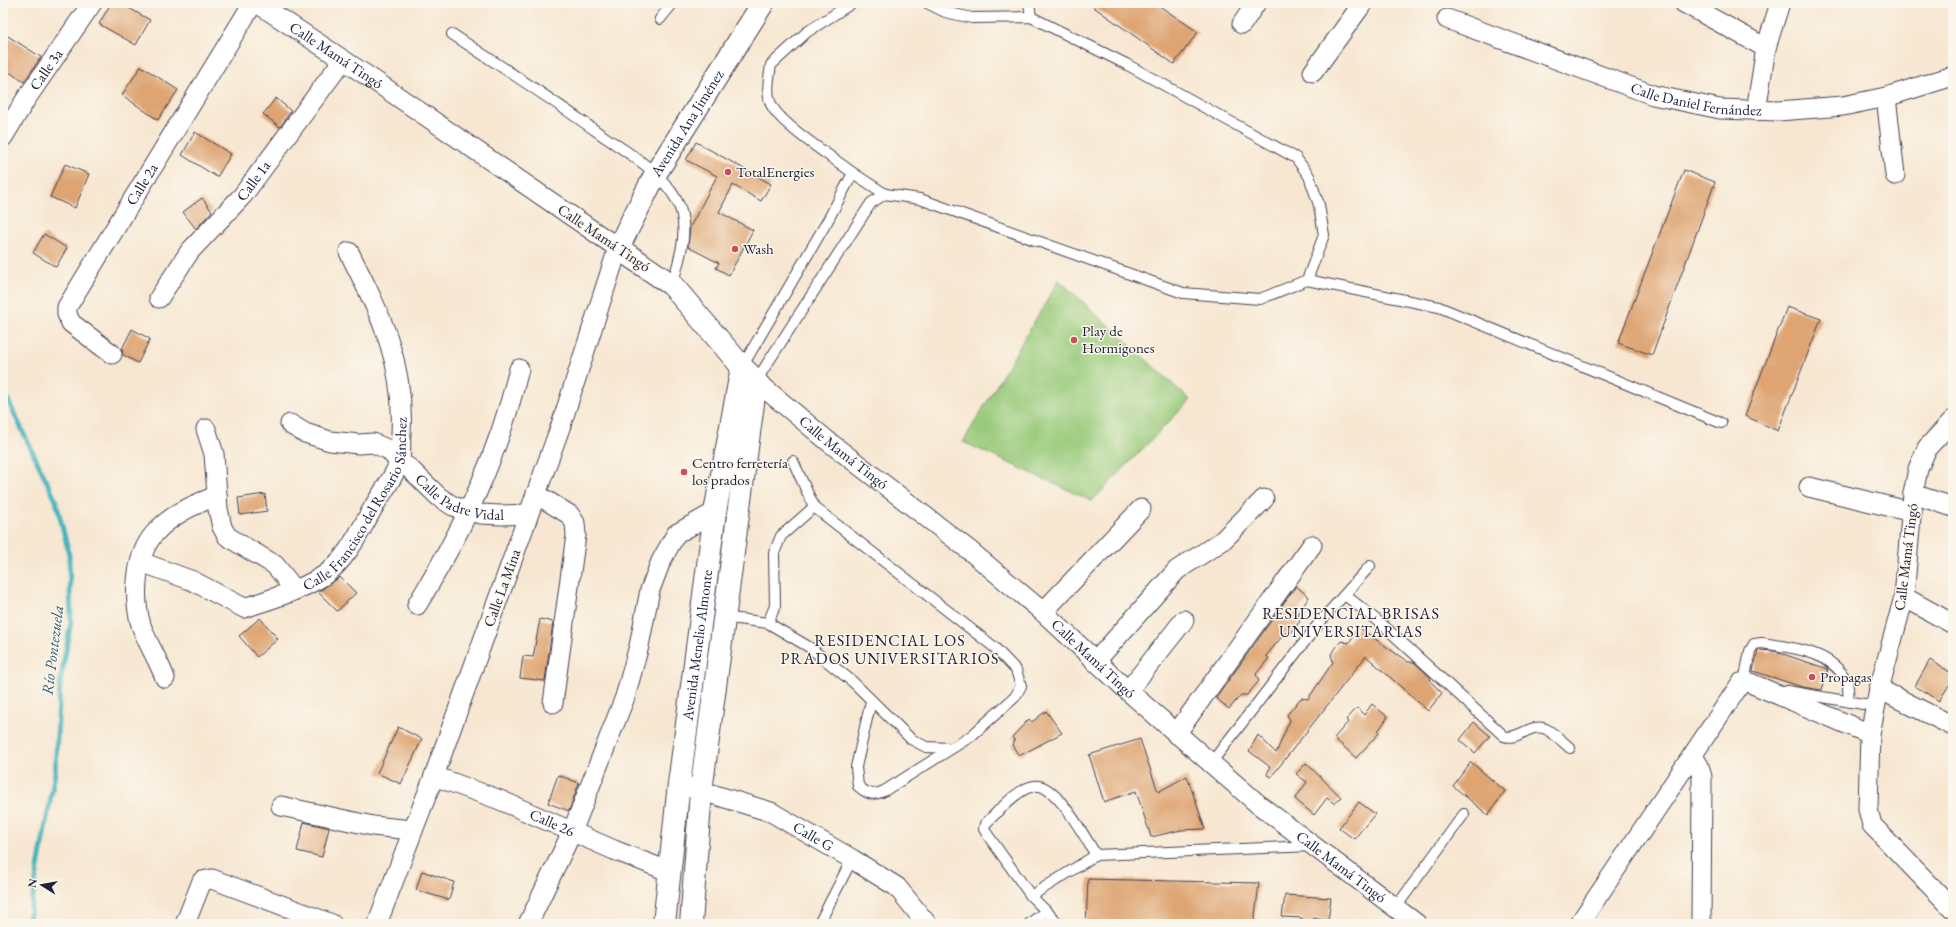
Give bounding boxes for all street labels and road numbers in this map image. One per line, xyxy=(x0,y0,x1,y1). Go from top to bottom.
street label: Calle Mamá Tingó xyxy=(286,17,387,93)
street label: Calle 3a xyxy=(25,45,67,94)
street label: Avenida Ana Jiménez xyxy=(646,66,728,181)
street label: Calle Daniel Fernández xyxy=(1628,78,1762,119)
street label: Calle 1a xyxy=(232,156,274,205)
street label: Calle 2a xyxy=(122,160,162,209)
street label: Calle Mamá Tingó xyxy=(554,199,654,276)
street label: Calle Mamá Tingó xyxy=(795,411,892,493)
street label: Calle Francisco del Rosario Sánchez xyxy=(299,417,410,594)
street label: Calle Padre Vidal xyxy=(411,469,505,524)
street label: Calle Mamá Tingó xyxy=(1889,502,1922,612)
street label: Calle La Mina xyxy=(479,546,524,629)
street label: Avenida Menelio Almonte xyxy=(677,568,716,722)
street label: Calle Mamá Tingó xyxy=(1047,614,1140,702)
street label: Calle 26 xyxy=(527,804,578,841)
street label: Calle G xyxy=(790,817,837,855)
street label: Calle Mamá Tingó xyxy=(1293,826,1390,907)

